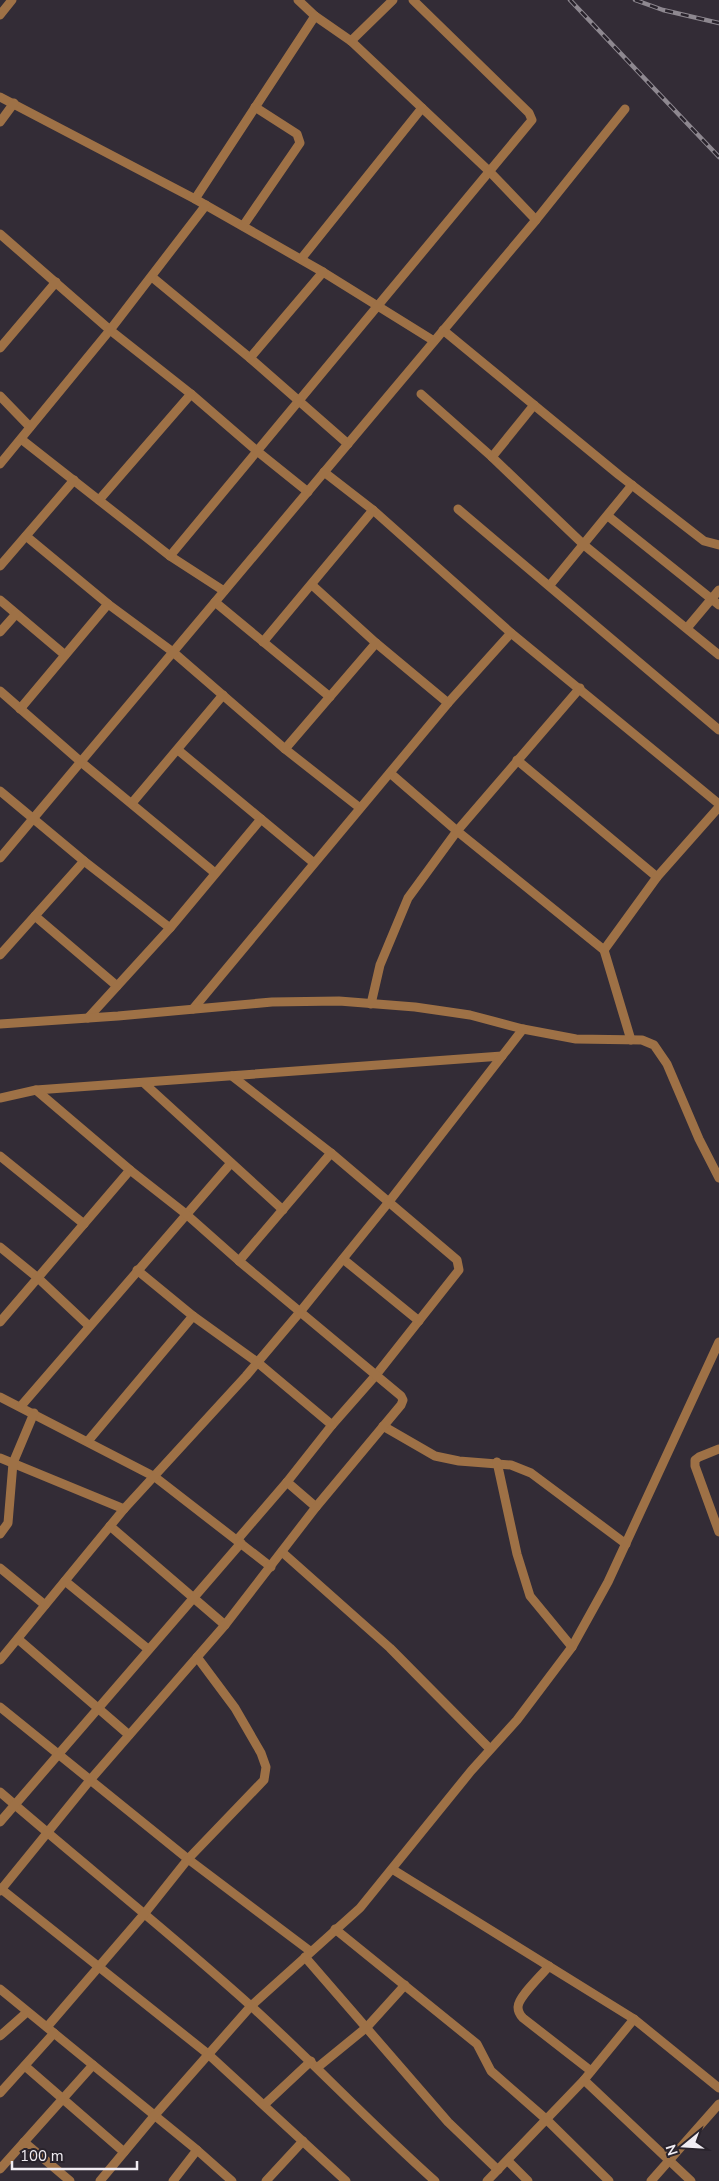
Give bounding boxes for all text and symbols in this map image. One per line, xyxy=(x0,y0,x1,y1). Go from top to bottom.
north arrow xyxy=(659,2121,709,2171)
scale bar xyxy=(12,2138,138,2170)
text: N xyxy=(661,2142,683,2158)
text: 100 m xyxy=(20,2146,64,2166)

